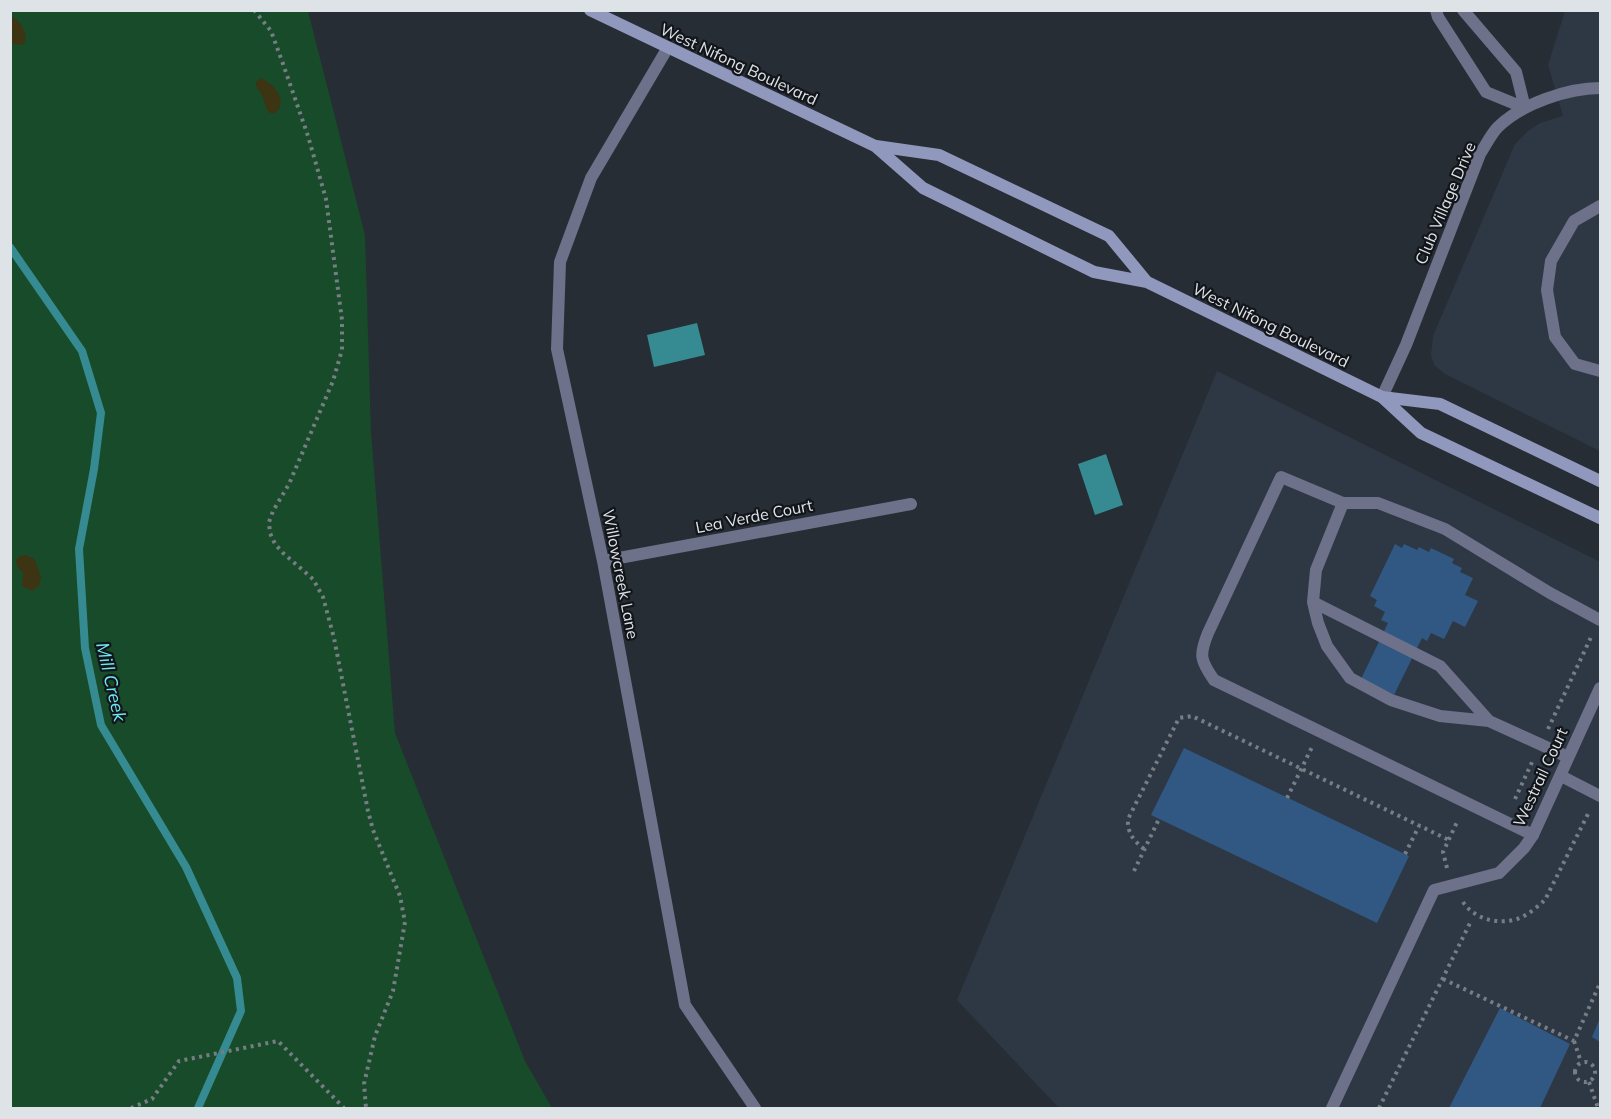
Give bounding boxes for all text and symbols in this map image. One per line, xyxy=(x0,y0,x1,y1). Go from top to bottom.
street label: West Nifong Boulevard xyxy=(657,19,821,109)
street label: Club Village Drive xyxy=(1410,139,1480,267)
street label: West Nifong Boulevard xyxy=(1190,278,1352,372)
street label: Lea Verde Court xyxy=(694,495,815,537)
street label: Willowcreek Lane xyxy=(599,507,643,641)
water label: Mill Creek xyxy=(91,640,132,724)
street label: Westrail Court xyxy=(1508,724,1572,830)

